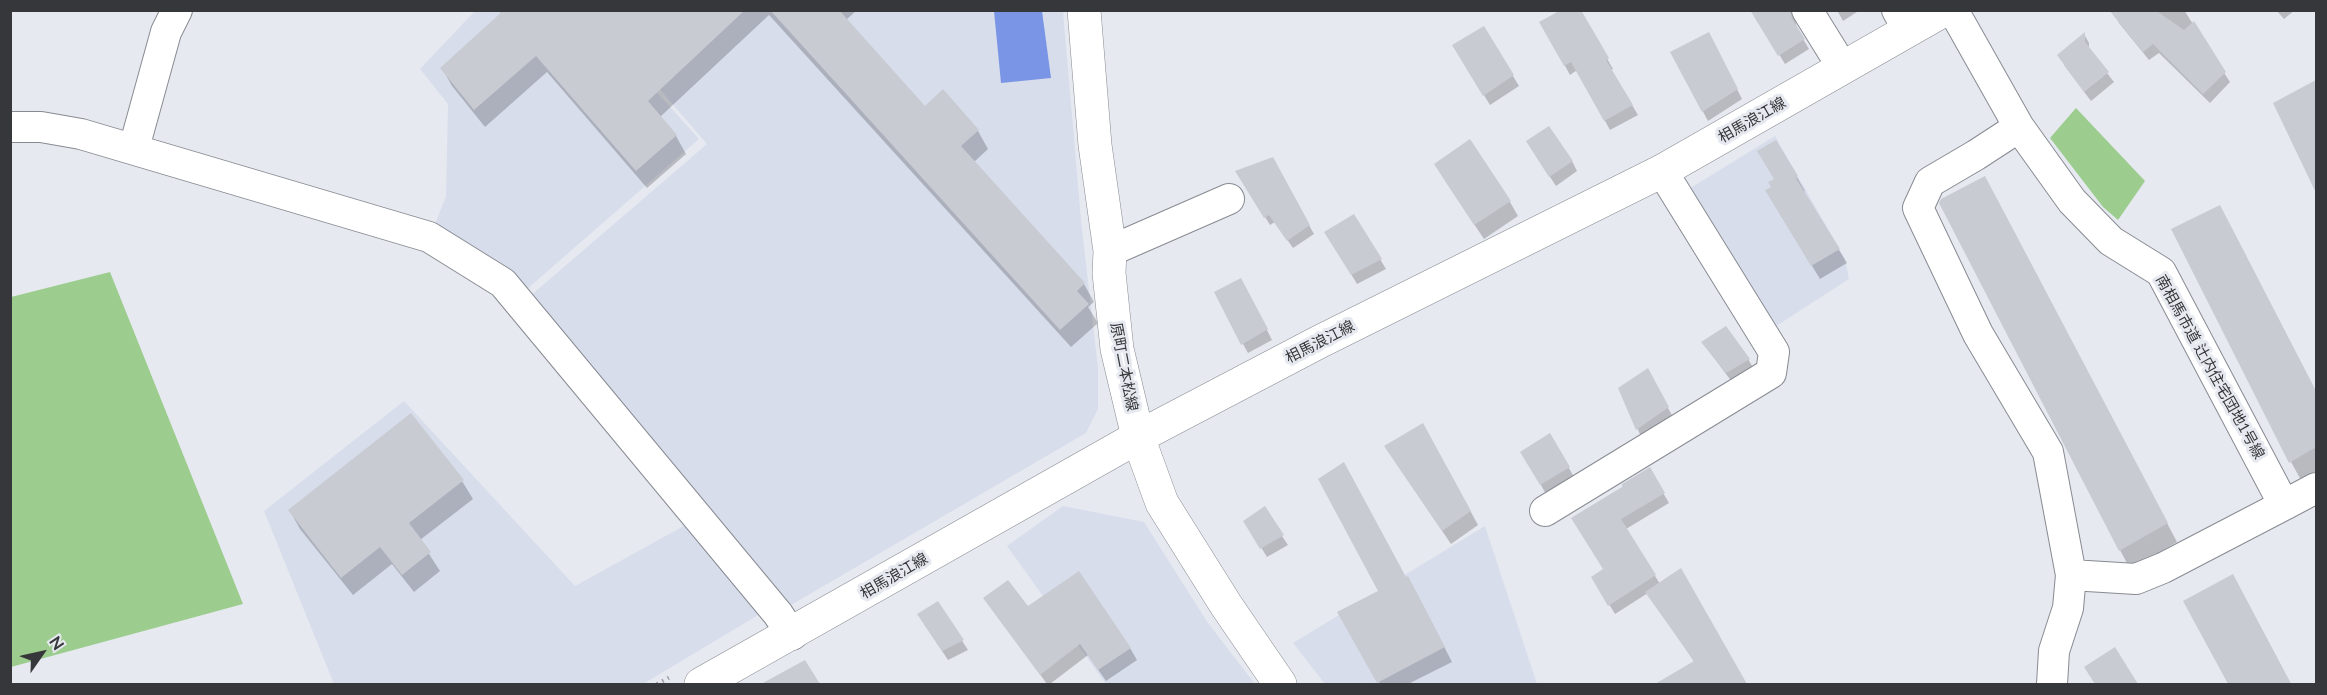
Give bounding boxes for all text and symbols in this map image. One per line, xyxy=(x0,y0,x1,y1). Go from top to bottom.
street label: 相馬浪江線 xyxy=(1715,93,1789,147)
street label: 南相馬市道 辻内住宅団地1号線 xyxy=(2152,272,2268,462)
street label: 相馬浪江線 xyxy=(1283,317,1357,367)
street label: 原町二本松線 xyxy=(1107,321,1141,413)
street label: 相馬浪江線 xyxy=(857,549,931,603)
north arrow xyxy=(12,623,72,683)
text: N xyxy=(46,632,69,653)

